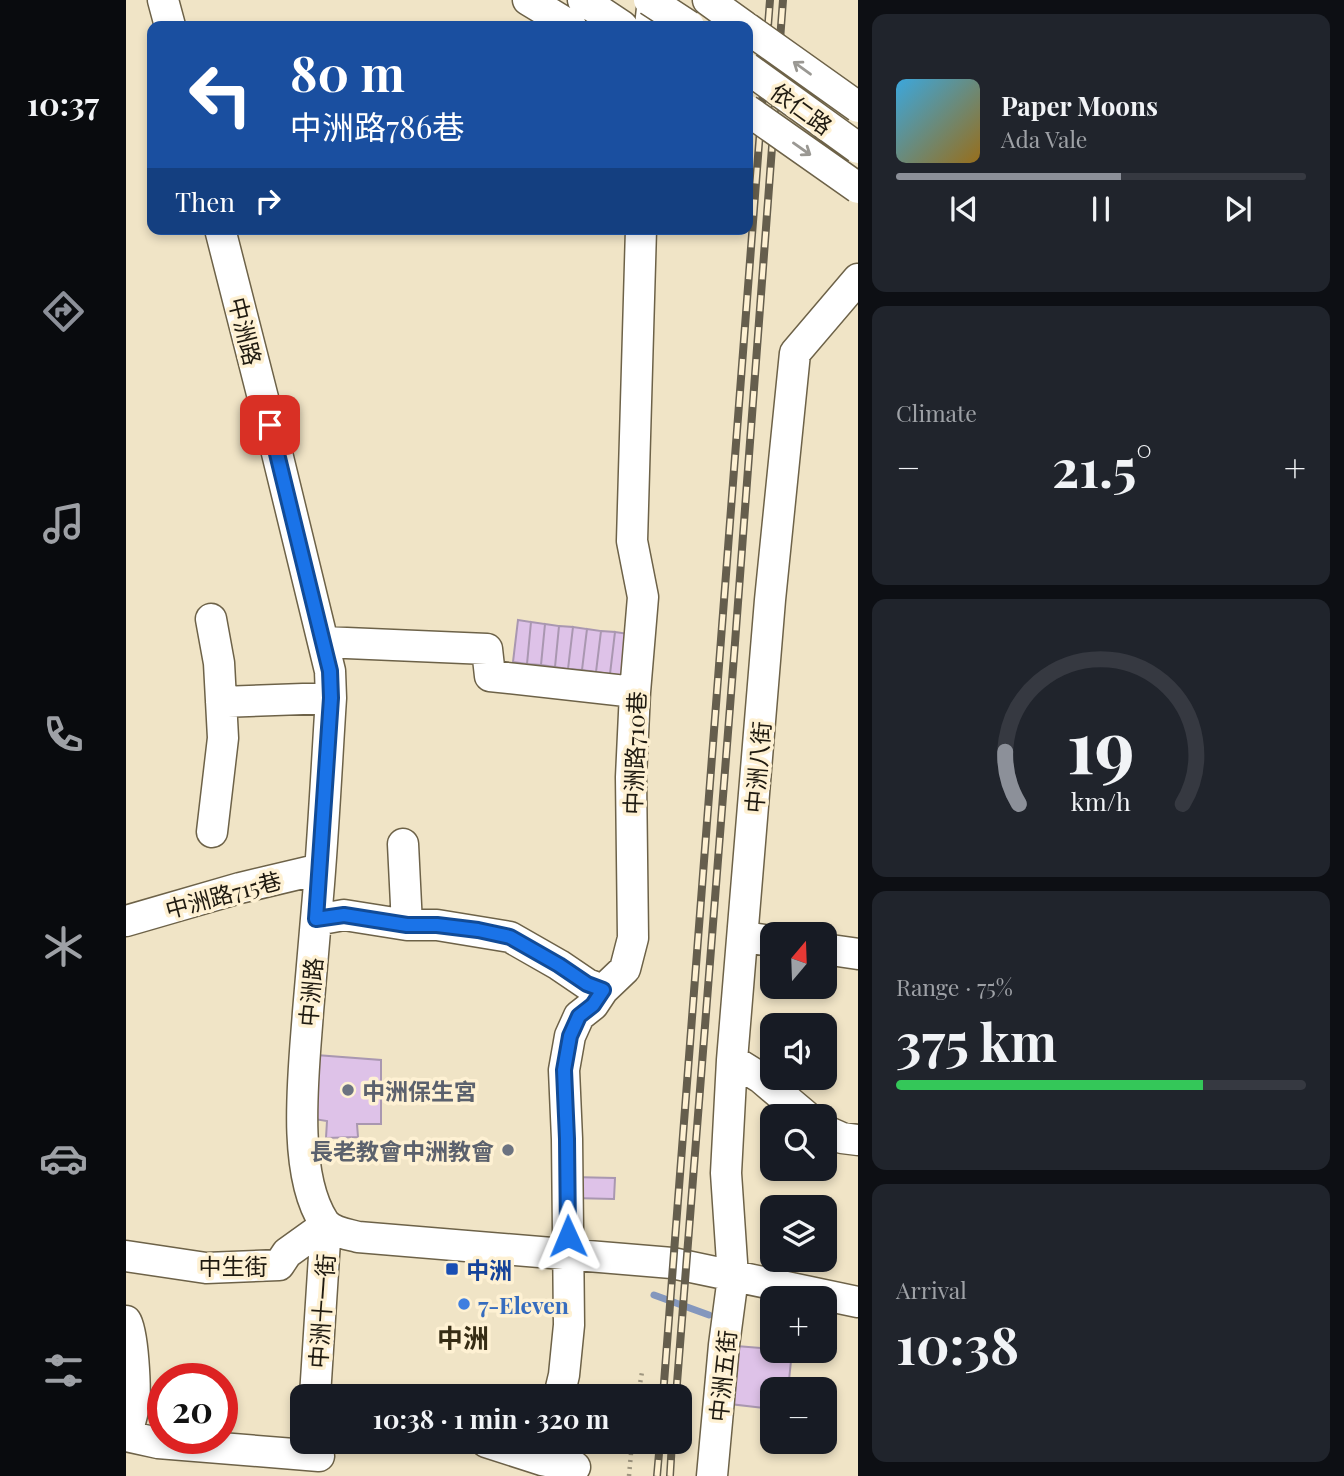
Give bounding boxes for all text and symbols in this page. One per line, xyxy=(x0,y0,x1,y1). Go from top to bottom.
text: 80 m xyxy=(290,39,405,104)
icon: left xyxy=(175,49,266,140)
one-way arrow xyxy=(793,61,812,75)
street label: 依仁路 xyxy=(765,75,839,141)
text: 10:37 xyxy=(27,81,99,124)
text: Paper Moons xyxy=(1001,88,1158,123)
text: 中洲路786巷 xyxy=(290,104,464,147)
text: Ada Vale xyxy=(1001,123,1088,154)
one-way arrow xyxy=(792,142,811,156)
icon: right xyxy=(249,182,287,220)
text: Then xyxy=(175,184,235,219)
icon: previous xyxy=(945,190,983,228)
icon: pause xyxy=(1082,190,1120,228)
icon: next xyxy=(1219,190,1257,228)
icon: directions xyxy=(39,287,88,336)
street label: 中洲路 xyxy=(223,294,269,368)
pin xyxy=(240,395,300,455)
text: Climate xyxy=(896,397,977,428)
icon: arrive xyxy=(251,406,289,444)
text: 21.5° xyxy=(1052,432,1152,501)
text: − xyxy=(896,441,921,492)
text: + xyxy=(1284,441,1306,492)
icon: music xyxy=(39,499,88,548)
street label: 中洲路710巷 xyxy=(616,691,652,815)
text: 19 xyxy=(1067,695,1135,792)
icon: phone xyxy=(39,710,88,759)
street label: 中洲八街 xyxy=(738,720,776,814)
text: km/h xyxy=(1071,784,1131,817)
street label: 中洲路715巷 xyxy=(161,864,285,924)
icon: climate xyxy=(39,922,88,971)
north arrow xyxy=(760,922,836,999)
map controls xyxy=(760,922,837,1454)
street label: 中洲路 xyxy=(292,956,328,1028)
text: Range · 75% xyxy=(896,971,1013,1002)
text: 375 km xyxy=(896,1006,1057,1075)
button: sound xyxy=(760,1013,837,1090)
place label: 中洲保生宮 xyxy=(362,1075,477,1106)
marker: 中洲保生宮 xyxy=(340,1082,356,1098)
button: search xyxy=(760,1104,837,1181)
icon: car xyxy=(39,1134,88,1183)
place label: 長老教會中洲教會 xyxy=(310,1135,494,1166)
marker: 長老教會中洲教會 xyxy=(500,1142,516,1158)
button: layers xyxy=(760,1195,837,1272)
position arrow xyxy=(531,1199,605,1273)
street label: 中生街 xyxy=(199,1250,268,1281)
street label: 中洲十一街 xyxy=(302,1253,340,1369)
place label: 中洲 xyxy=(466,1254,512,1285)
marker: 中洲 xyxy=(444,1261,460,1277)
text: Arrival xyxy=(896,1274,967,1305)
button: + xyxy=(760,1286,837,1363)
place label: 7-Eleven xyxy=(478,1289,569,1320)
marker: 7-Eleven xyxy=(456,1296,472,1312)
text: 10:38 xyxy=(896,1309,1019,1378)
district label: 中洲 xyxy=(437,1320,489,1355)
street label: 中洲五街 xyxy=(702,1329,742,1423)
icon: filters xyxy=(39,1346,88,1395)
speed limit sign: 20 xyxy=(147,1363,238,1454)
button: − xyxy=(760,1377,837,1454)
text: 10:38 · 1 min · 320 m xyxy=(373,1401,609,1436)

